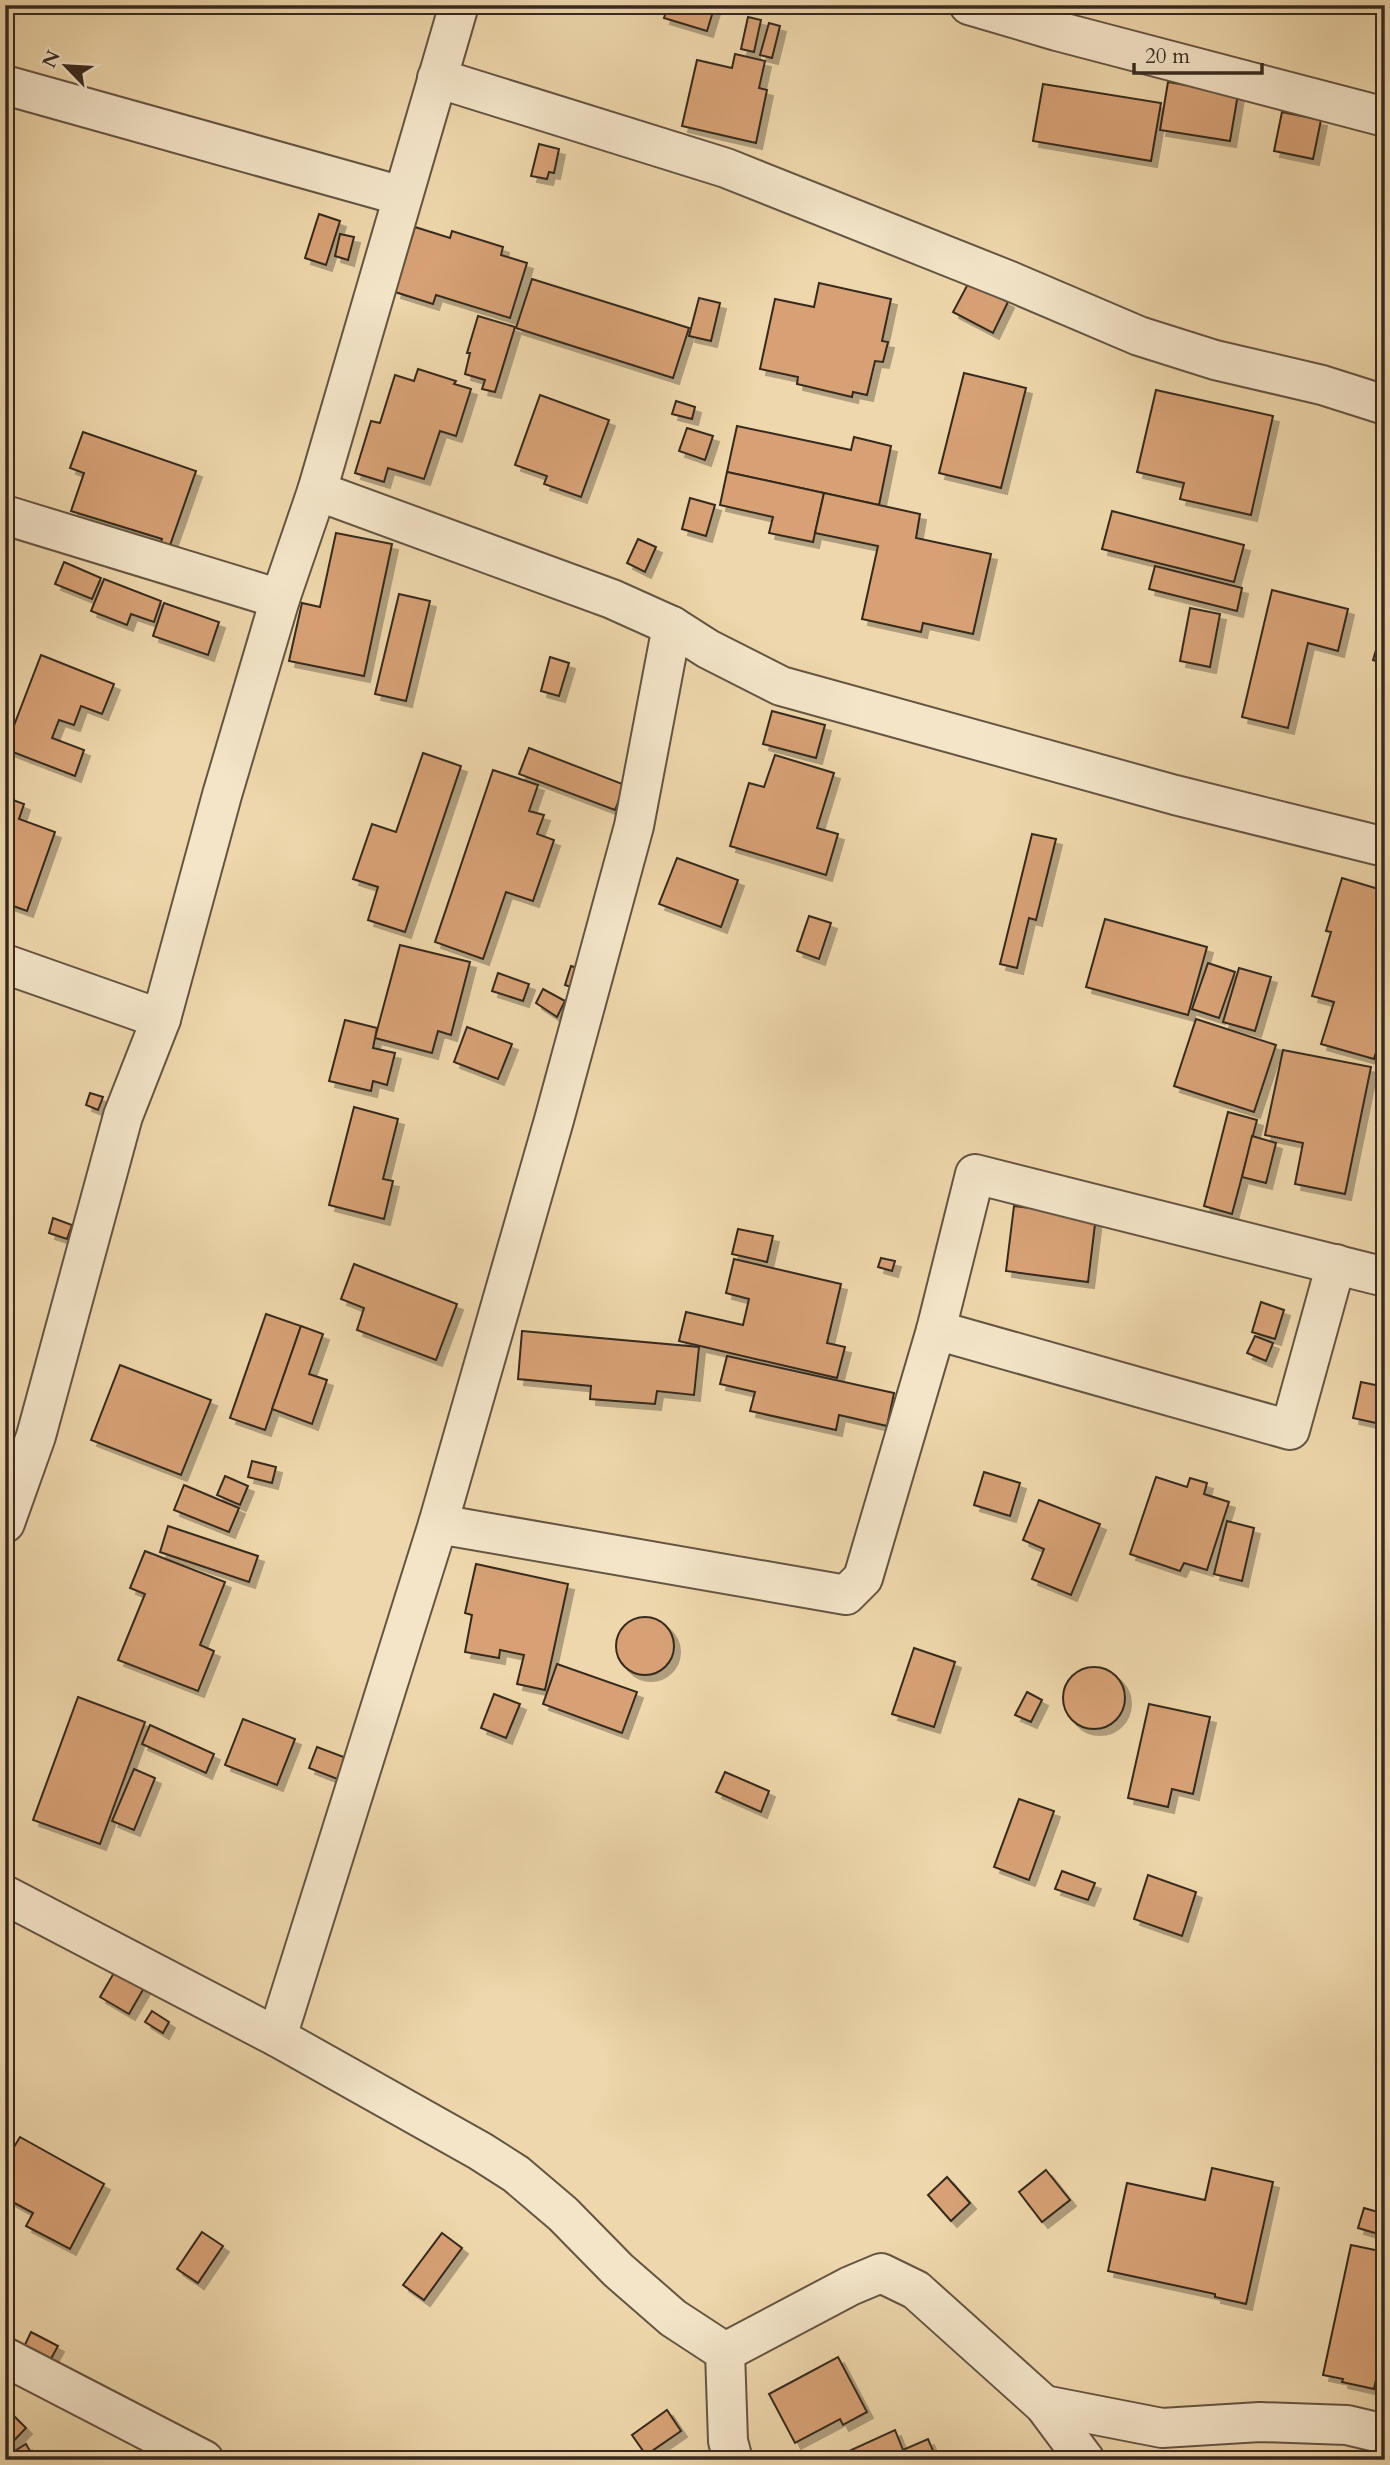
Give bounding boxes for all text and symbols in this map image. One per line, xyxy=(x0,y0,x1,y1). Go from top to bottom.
north arrow xyxy=(32,32,102,102)
scale bar xyxy=(1134,32,1262,76)
text: 20 m xyxy=(1145,42,1190,71)
text: N xyxy=(36,46,67,72)

